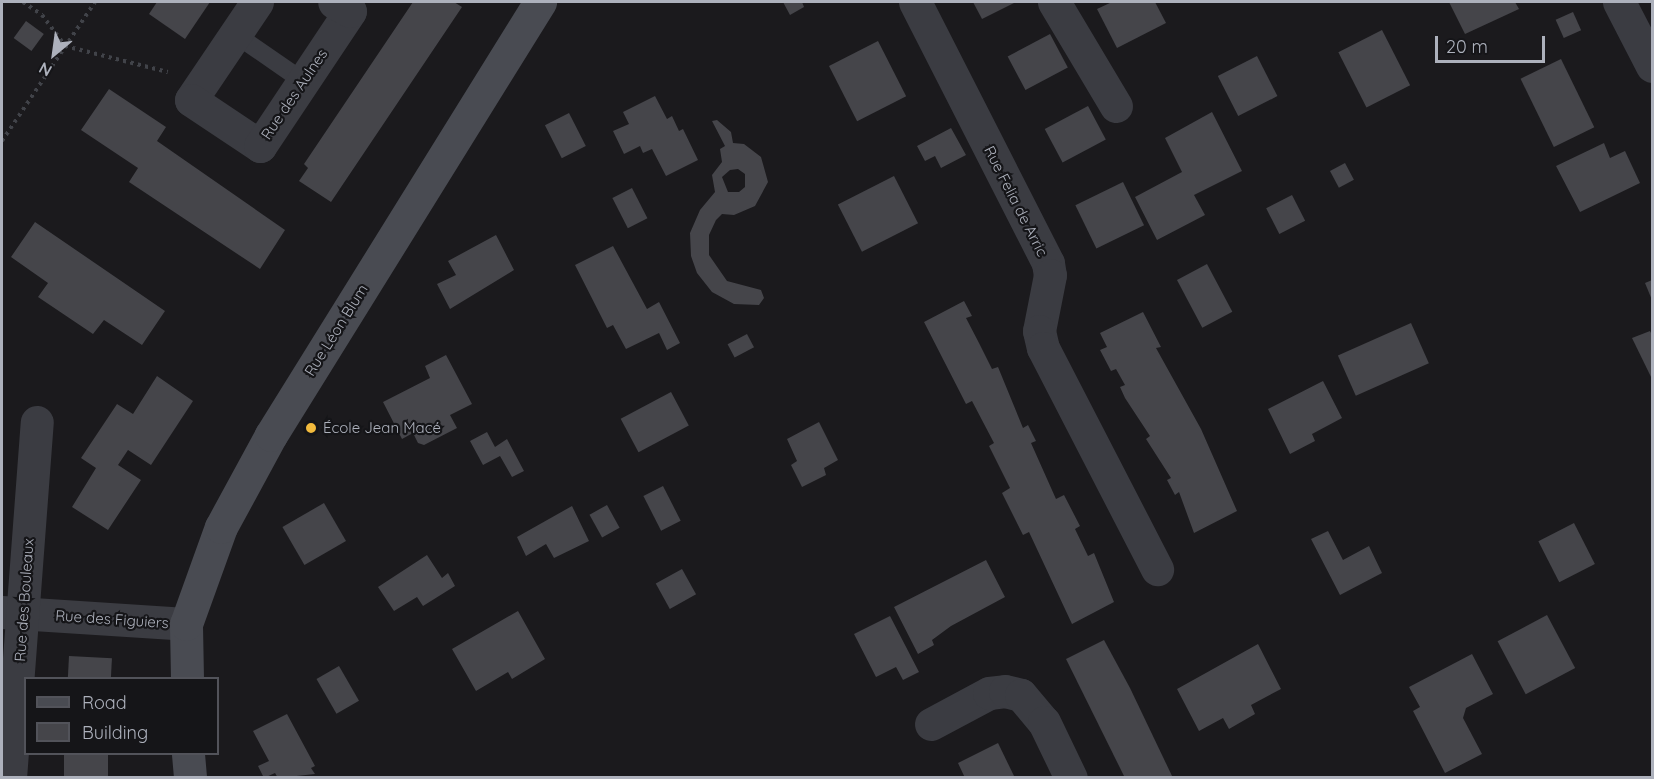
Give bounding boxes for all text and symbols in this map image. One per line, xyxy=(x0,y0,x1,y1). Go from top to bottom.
north arrow xyxy=(24,24,84,84)
scale bar xyxy=(1438,24,1548,62)
text: 20 m xyxy=(1446,35,1488,58)
street label: Rue des Aulnes xyxy=(257,45,331,143)
text: N xyxy=(35,58,55,81)
street label: Rue Felia de Arric xyxy=(980,143,1052,259)
street label: Rue Léon Blum xyxy=(301,281,371,379)
place label: École Jean Macé xyxy=(323,419,441,437)
marker: École Jean Macé xyxy=(304,421,318,435)
street label: Rue des Bouleaux xyxy=(11,538,37,662)
street label: Rue des Figuiers xyxy=(55,606,169,632)
legend xyxy=(24,677,219,755)
text: Road xyxy=(82,691,127,714)
text: Building xyxy=(82,721,148,744)

